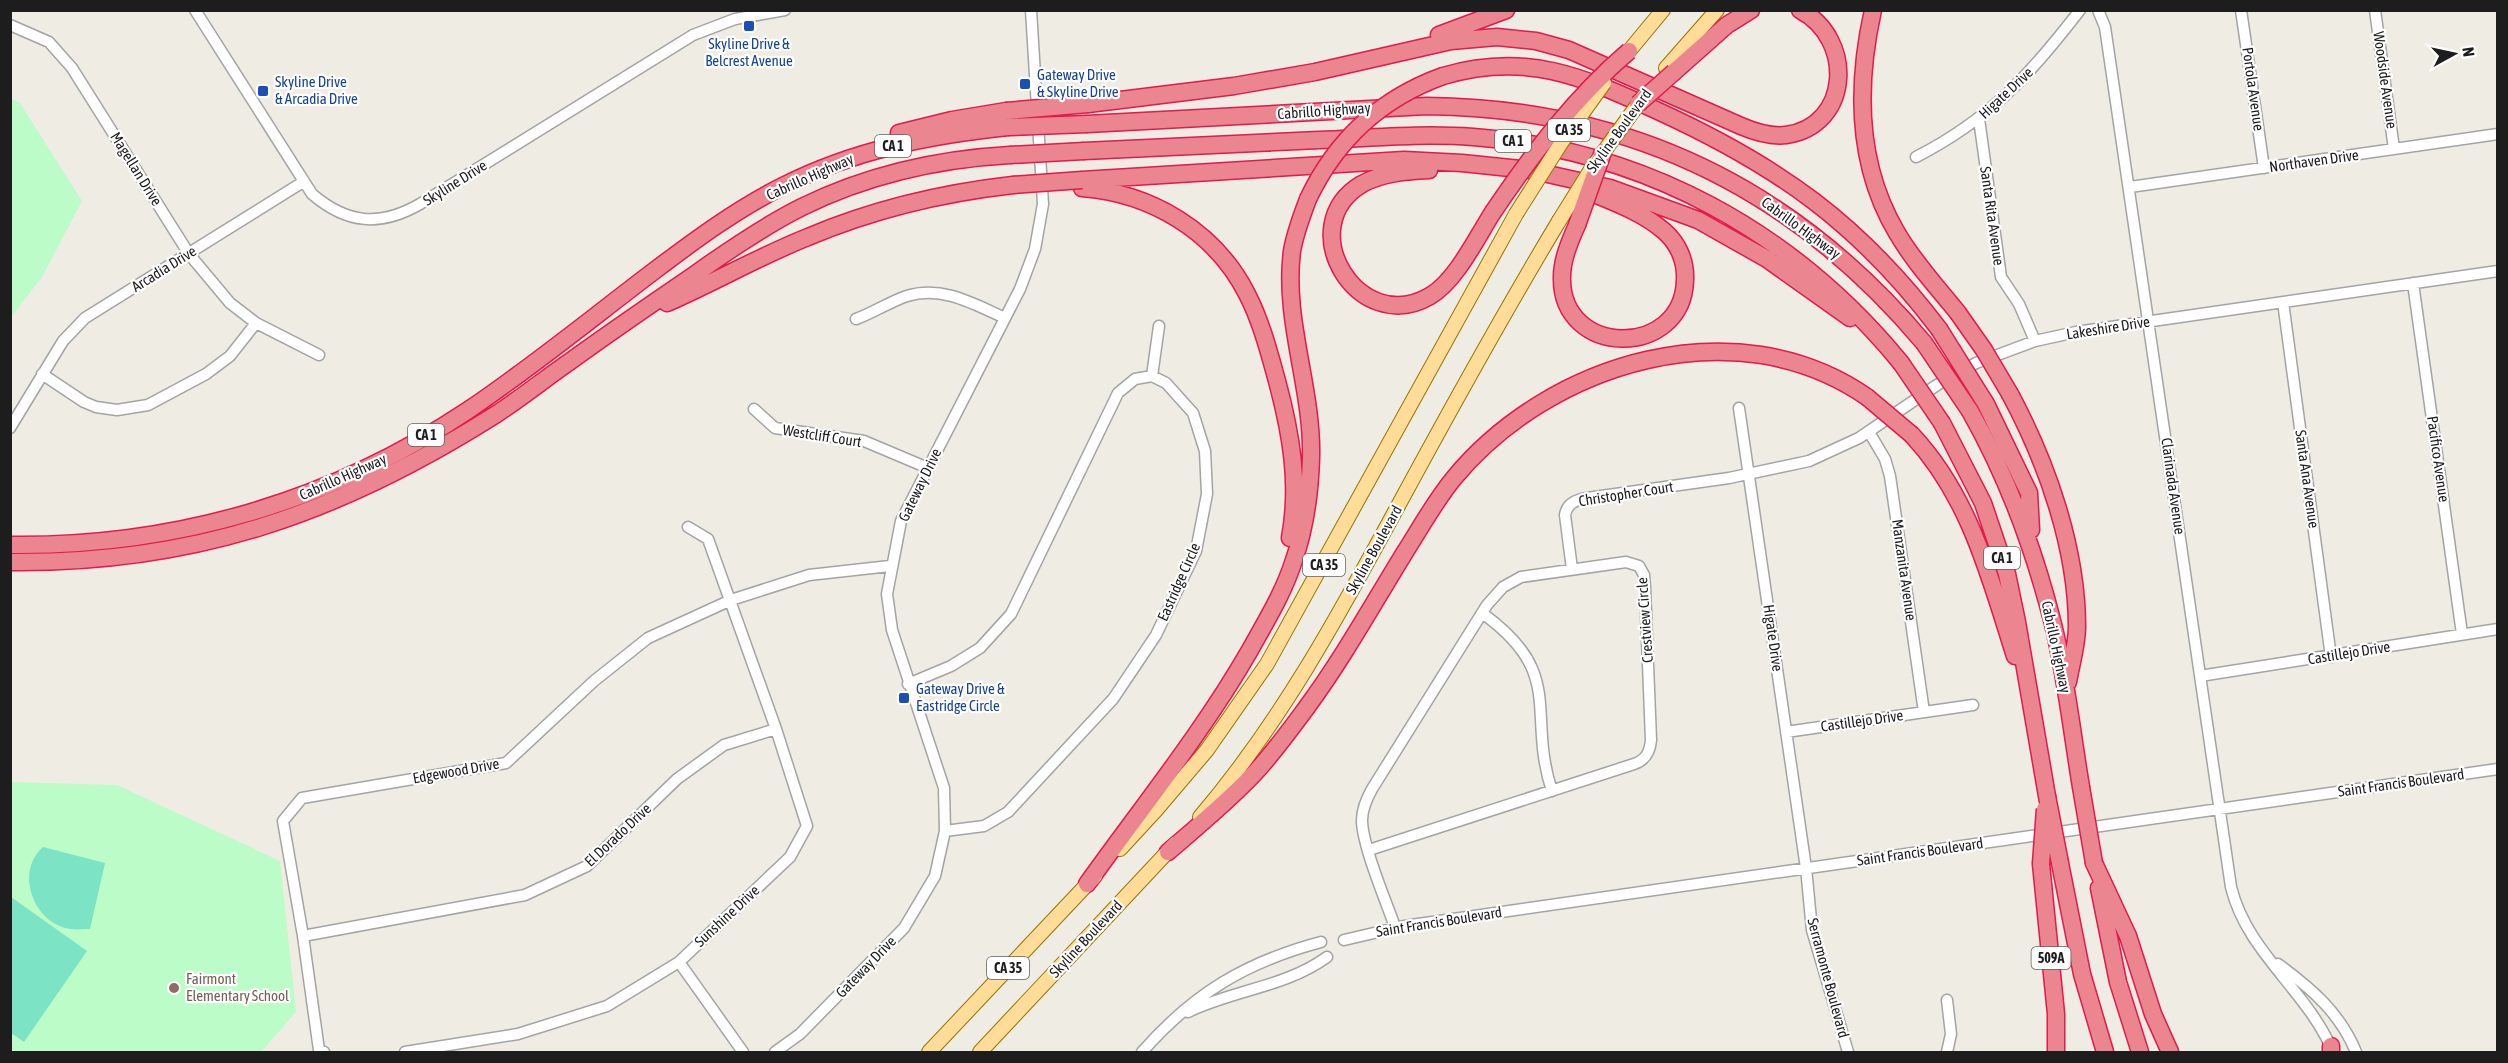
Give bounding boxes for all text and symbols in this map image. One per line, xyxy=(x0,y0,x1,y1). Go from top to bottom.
marker: Skyline Drive & Belcrest Avenue xyxy=(742,19,756,33)
north arrow xyxy=(2424,24,2484,84)
street label: Woodside Avenue xyxy=(2370,30,2401,130)
place label: Skyline Drive & Belcrest Avenue xyxy=(705,35,793,69)
street label: Portola Avenue xyxy=(2239,46,2268,132)
text: N xyxy=(2459,46,2478,58)
street label: Higate Drive xyxy=(1975,63,2036,122)
place label: Gateway Drive & Skyline Drive xyxy=(1037,66,1119,100)
place label: Skyline Drive & Arcadia Drive xyxy=(275,73,358,107)
marker: Gateway Drive & Skyline Drive xyxy=(1018,77,1032,91)
marker: Skyline Drive & Arcadia Drive xyxy=(256,84,270,98)
street label: Skyline Boulevard xyxy=(1583,86,1655,176)
street label: Cabrillo Highway xyxy=(1277,99,1371,122)
road number: CA 35 xyxy=(1548,119,1590,141)
street label: Magellan Drive xyxy=(107,129,166,209)
road number: CA 1 xyxy=(1495,130,1531,152)
road number: CA 1 xyxy=(875,135,911,157)
street label: Northaven Drive xyxy=(2268,146,2360,175)
street label: Cabrillo Highway xyxy=(764,150,856,203)
street label: Skyline Drive xyxy=(420,156,490,209)
street label: Santa Rita Avenue xyxy=(1977,165,2008,267)
street label: Cabrillo Highway xyxy=(1758,193,1844,262)
street label: Arcadia Drive xyxy=(128,242,199,295)
street label: Lakeshire Drive xyxy=(2065,312,2151,342)
street label: Pacifico Avenue xyxy=(2424,415,2453,503)
street label: Westcliff Court xyxy=(781,421,863,450)
road number: CA 1 xyxy=(408,424,444,446)
street label: Santa Ana Avenue xyxy=(2292,429,2323,529)
street label: Clarinada Avenue xyxy=(2158,436,2189,536)
street label: Gateway Drive xyxy=(895,445,945,524)
street label: Cabrillo Highway xyxy=(297,450,389,503)
street label: Christopher Court xyxy=(1577,478,1675,509)
street label: Skyline Boulevard xyxy=(1342,502,1405,597)
street label: Manzanita Avenue xyxy=(1889,518,1920,622)
street label: Eastridge Circle xyxy=(1154,540,1203,624)
road number: CA 1 xyxy=(1984,547,2020,569)
road number: CA 35 xyxy=(1303,554,1345,576)
street label: Crestview Circle xyxy=(1633,577,1656,663)
street label: Cabrillo Highway xyxy=(2038,599,2075,694)
street label: Higate Drive xyxy=(1760,603,1787,673)
street label: Castillejo Drive xyxy=(2307,638,2391,667)
place label: Gateway Drive & Eastridge Circle xyxy=(916,680,1005,714)
marker: Gateway Drive & Eastridge Circle xyxy=(897,691,911,705)
street label: Castillejo Drive xyxy=(1820,706,1904,735)
street label: Edgewood Drive xyxy=(411,755,501,786)
street label: Saint Francis Boulevard xyxy=(2337,765,2465,800)
street label: El Dorado Drive xyxy=(581,800,654,870)
street label: Saint Francis Boulevard xyxy=(1856,834,1984,869)
street label: Sunshine Drive xyxy=(691,881,763,950)
street label: Skyline Boulevard xyxy=(1046,897,1126,981)
street label: Saint Francis Boulevard xyxy=(1375,903,1503,940)
street label: Serramonte Boulevard xyxy=(1804,916,1853,1040)
street label: Gateway Drive xyxy=(832,932,899,1001)
road number: 509A xyxy=(2032,947,2070,969)
road number: CA 35 xyxy=(987,957,1029,979)
place label: Fairmont Elementary School xyxy=(186,970,289,1004)
marker: Fairmont Elementary School xyxy=(167,981,181,995)

